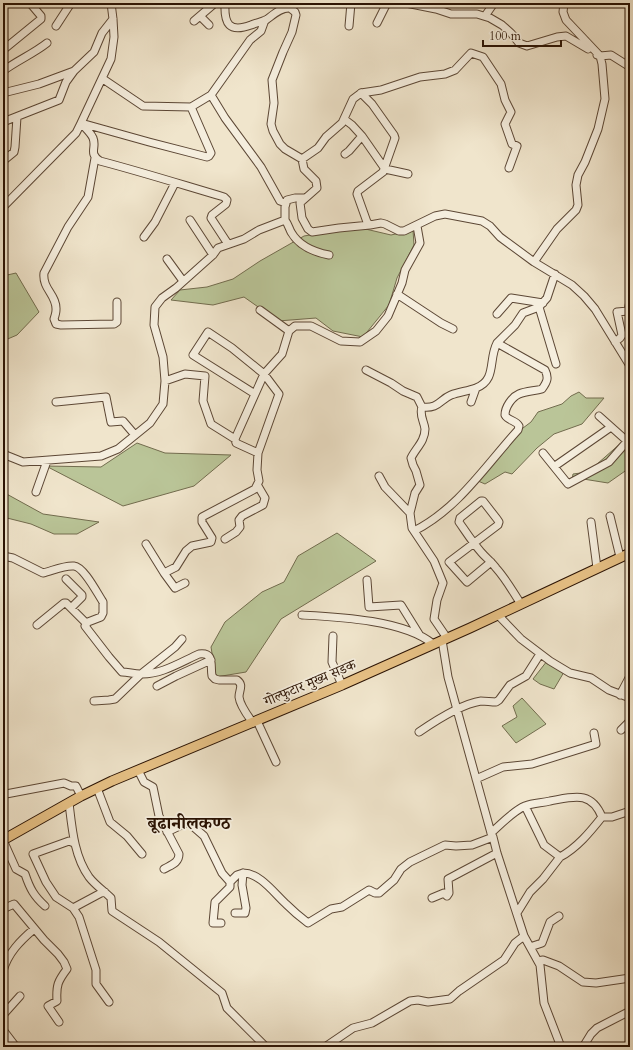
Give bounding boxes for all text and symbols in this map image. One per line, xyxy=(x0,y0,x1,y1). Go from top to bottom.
scale bar xyxy=(483,22,561,48)
text: 100 m xyxy=(489,28,522,44)
street label: गोल्फुटार मुख्य सडक xyxy=(260,655,360,711)
district label: बूढानीलकण्ठ xyxy=(145,811,232,836)

